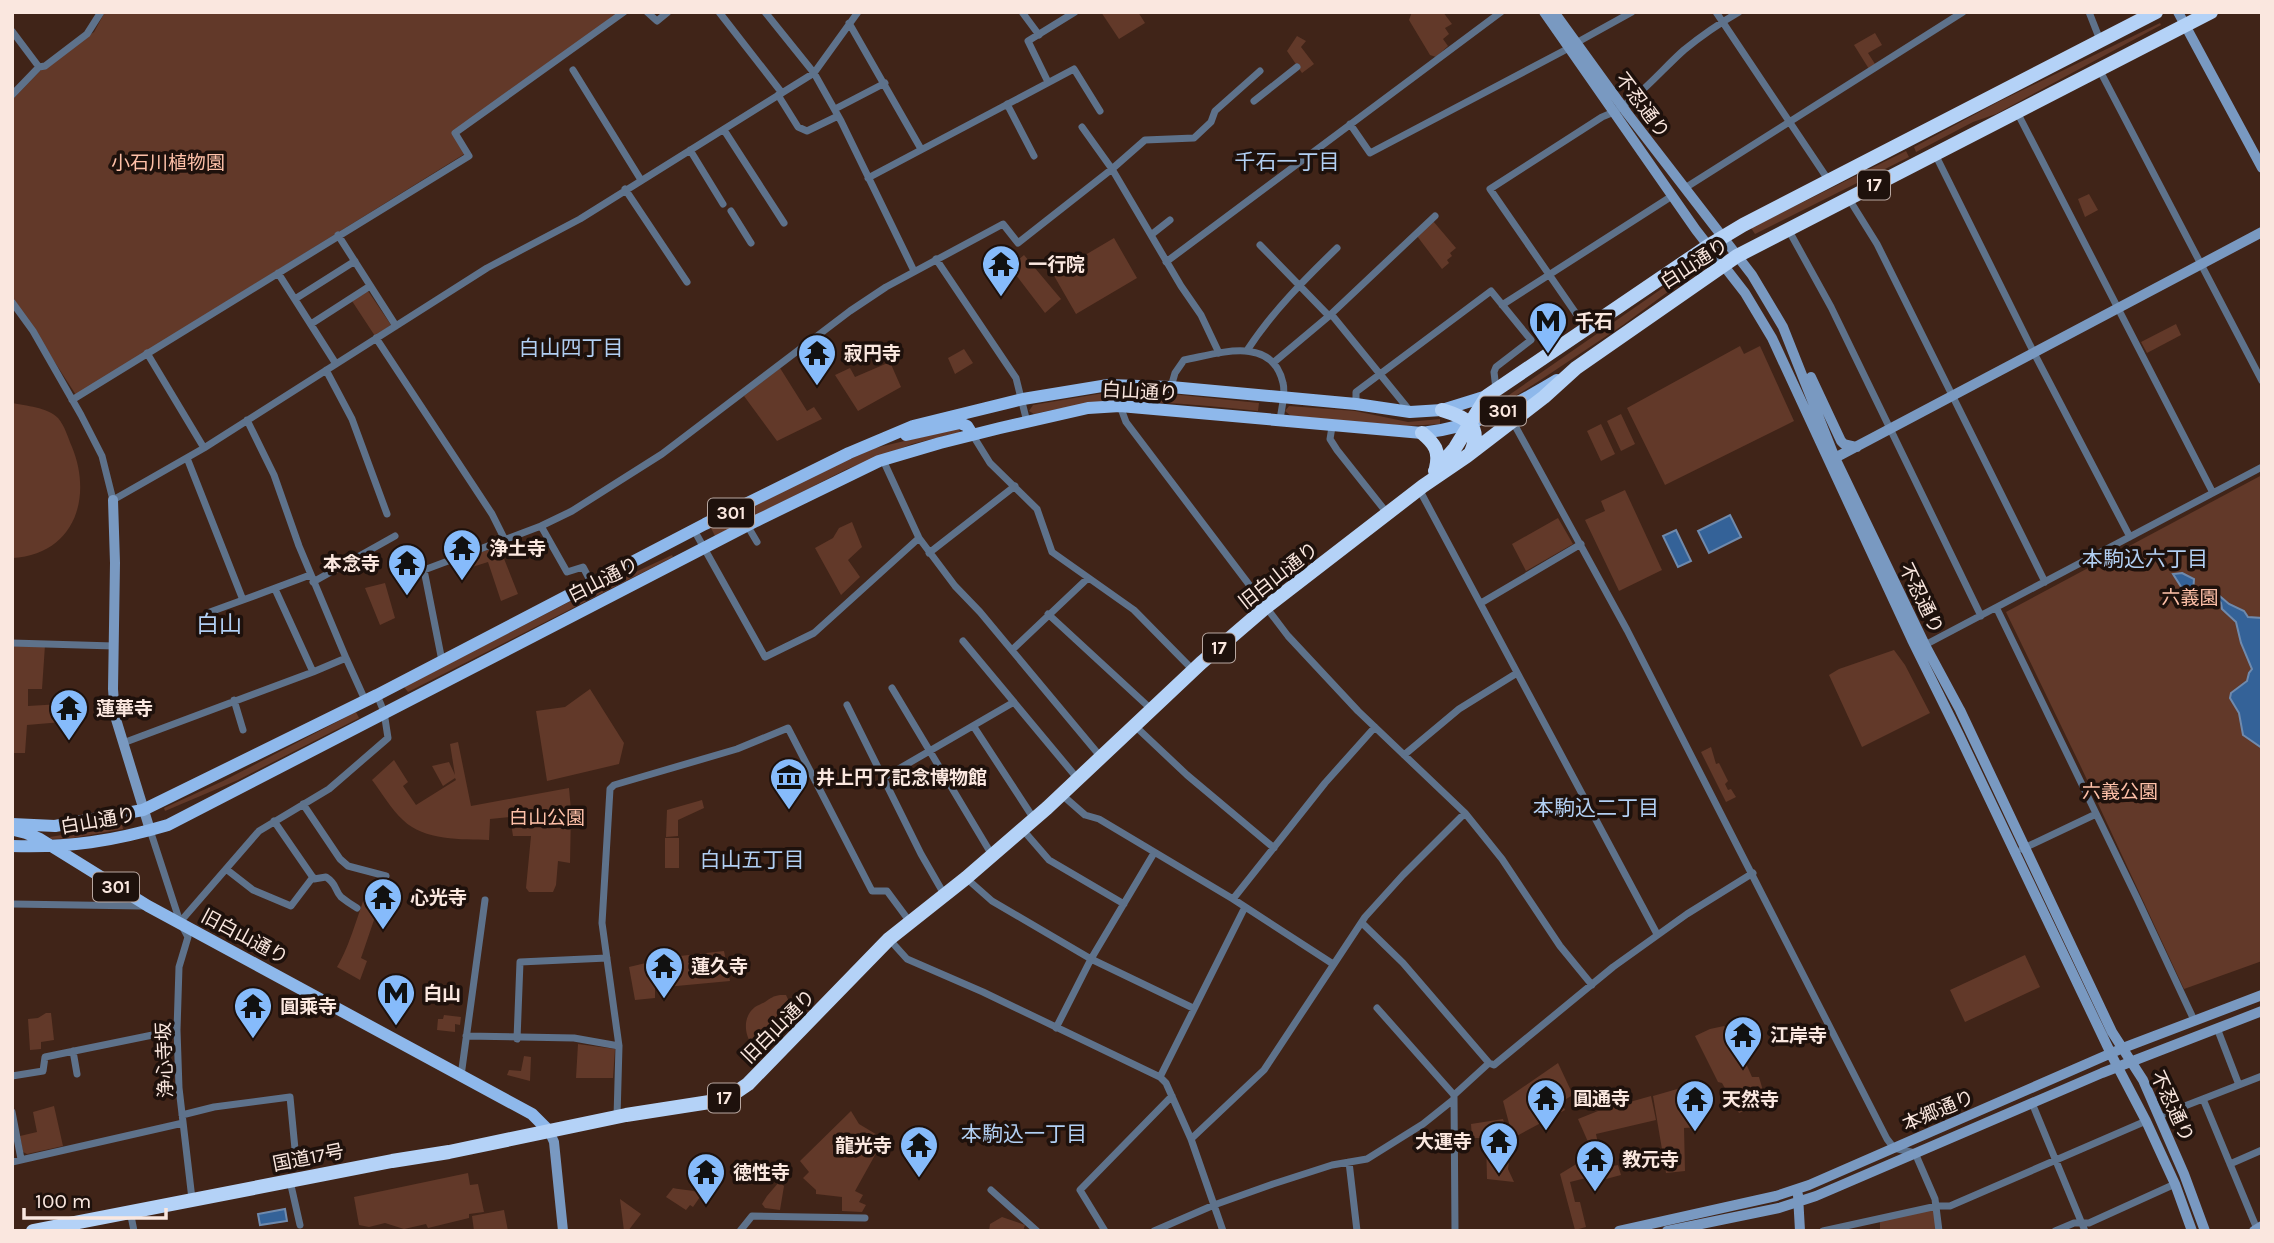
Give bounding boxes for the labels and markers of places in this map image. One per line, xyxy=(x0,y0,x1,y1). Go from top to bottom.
temple icon: 一行院 xyxy=(980,243,1022,298)
place label: 一行院 xyxy=(1028,254,1085,276)
metro station icon: 千石 xyxy=(1527,300,1569,355)
place label: 千石 xyxy=(1575,311,1613,333)
temple icon: 寂円寺 xyxy=(796,332,838,387)
place label: 寂円寺 xyxy=(844,343,901,365)
temple icon: 浄土寺 xyxy=(441,527,483,582)
place label: 浄土寺 xyxy=(489,538,546,560)
temple icon: 本念寺 xyxy=(386,542,428,597)
place label: 本念寺 xyxy=(323,553,380,575)
temple icon: 蓮華寺 xyxy=(48,687,90,742)
place label: 蓮華寺 xyxy=(96,698,153,720)
museum icon: 井上円了記念博物館 xyxy=(768,756,810,811)
place label: 井上円了記念博物館 xyxy=(816,767,987,789)
temple icon: 心光寺 xyxy=(362,876,404,931)
place label: 心光寺 xyxy=(410,887,467,909)
temple icon: 蓮久寺 xyxy=(643,945,685,1000)
place label: 蓮久寺 xyxy=(691,956,748,978)
metro station icon: 白山 xyxy=(375,972,417,1027)
place label: 白山 xyxy=(423,983,461,1005)
temple icon: 圓乘寺 xyxy=(232,985,274,1040)
place label: 圓乘寺 xyxy=(280,996,337,1018)
temple icon: 江岸寺 xyxy=(1722,1014,1764,1069)
place label: 江岸寺 xyxy=(1770,1025,1827,1047)
temple icon: 圓通寺 xyxy=(1525,1077,1567,1132)
temple icon: 天然寺 xyxy=(1674,1078,1716,1133)
place label: 圓通寺 xyxy=(1573,1088,1630,1110)
place label: 天然寺 xyxy=(1722,1089,1779,1111)
temple icon: 大運寺 xyxy=(1478,1120,1520,1175)
temple icon: 龍光寺 xyxy=(898,1124,940,1179)
place label: 大運寺 xyxy=(1415,1131,1472,1153)
place label: 龍光寺 xyxy=(835,1135,892,1157)
temple icon: 教元寺 xyxy=(1574,1138,1616,1193)
place label: 教元寺 xyxy=(1622,1149,1679,1171)
temple icon: 徳性寺 xyxy=(685,1151,727,1206)
place label: 徳性寺 xyxy=(733,1162,790,1184)

